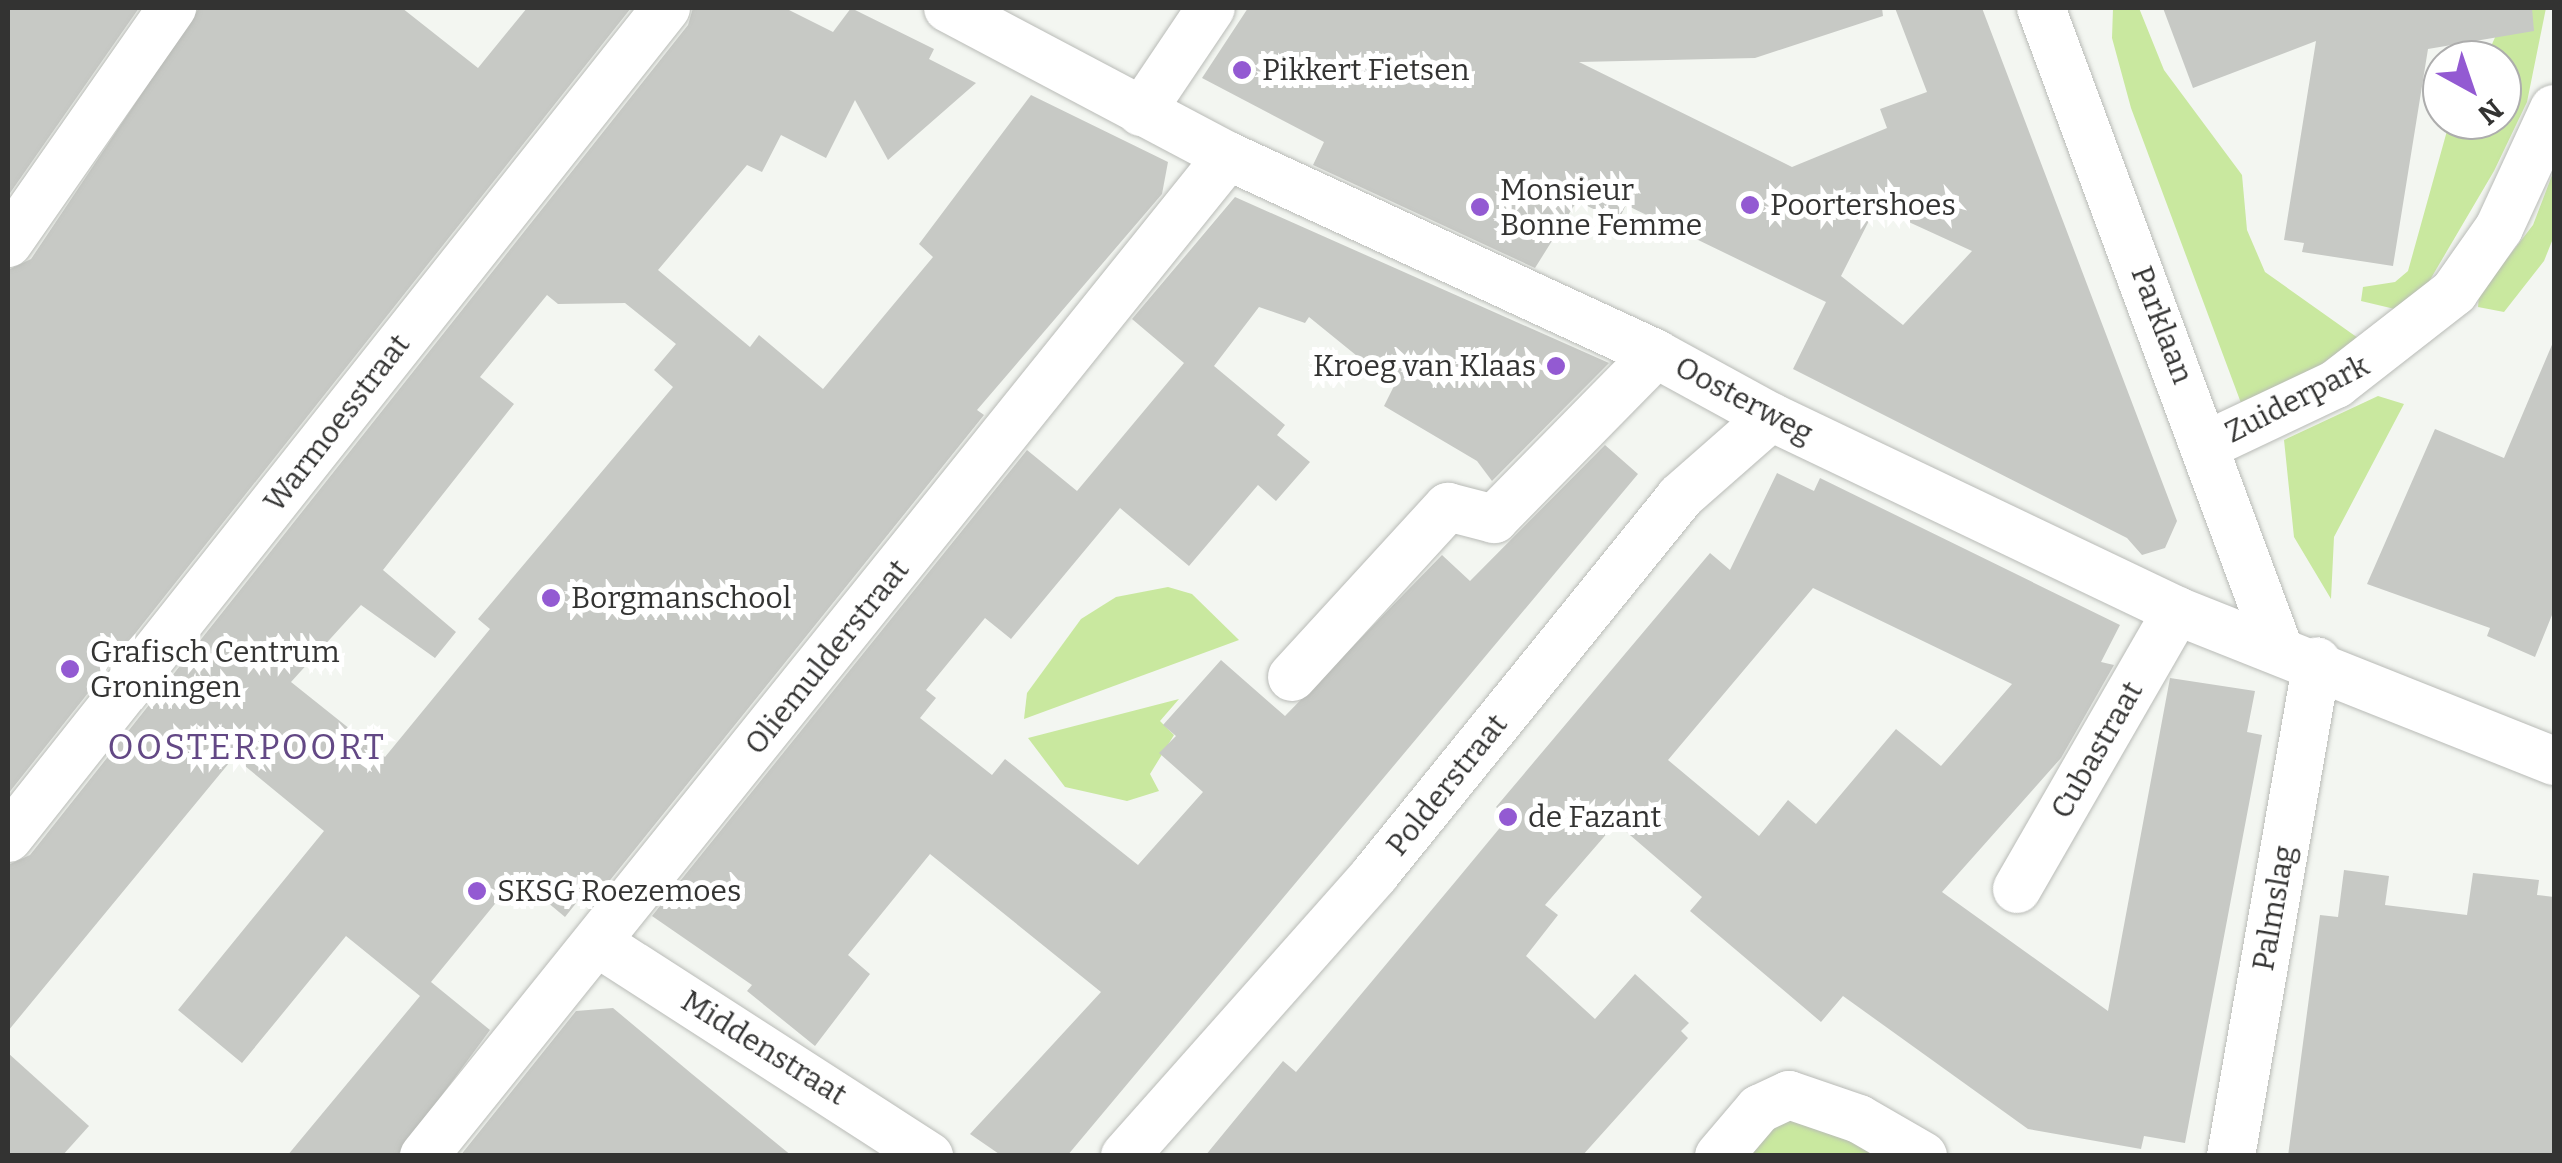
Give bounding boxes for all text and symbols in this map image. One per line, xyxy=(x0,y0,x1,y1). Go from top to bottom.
north arrow xyxy=(2422,40,2522,140)
place label: Pikkert Fietsen xyxy=(1262,52,1470,88)
marker: Pikkert Fietsen xyxy=(1231,59,1253,81)
text: N xyxy=(2471,92,2509,131)
place label: Monsieur Bonne Femme xyxy=(1500,172,1702,242)
place label: Poortershoes xyxy=(1770,187,1956,223)
marker: Poortershoes xyxy=(1739,194,1761,216)
marker: Monsieur Bonne Femme xyxy=(1469,196,1491,218)
street label: Parklaan xyxy=(2123,261,2201,389)
street label: Warmoesstraat xyxy=(257,327,417,519)
street label: Zuiderpark xyxy=(2219,347,2375,451)
place label: Kroeg van Klaas xyxy=(1313,348,1536,384)
street label: Oosterweg xyxy=(1669,349,1819,451)
marker: Kroeg van Klaas xyxy=(1545,355,1567,377)
street label: Oliemulderstraat xyxy=(737,552,917,762)
place label: Borgmanschool xyxy=(571,580,791,616)
marker: Borgmanschool xyxy=(540,587,562,609)
place label: Grafisch Centrum Groningen xyxy=(90,634,340,704)
marker: Grafisch Centrum Groningen xyxy=(59,658,81,680)
street label: Cubastraat xyxy=(2043,675,2151,825)
street label: Polderstraat xyxy=(1379,707,1515,863)
district label: OOSTERPOORT xyxy=(108,726,386,768)
place label: de Fazant xyxy=(1528,799,1661,835)
marker: de Fazant xyxy=(1497,806,1519,828)
street label: Palmslag xyxy=(2245,843,2303,973)
place label: SKSG Roezemoes xyxy=(497,873,741,909)
marker: SKSG Roezemoes xyxy=(466,880,488,902)
street label: Middenstraat xyxy=(675,983,853,1113)

